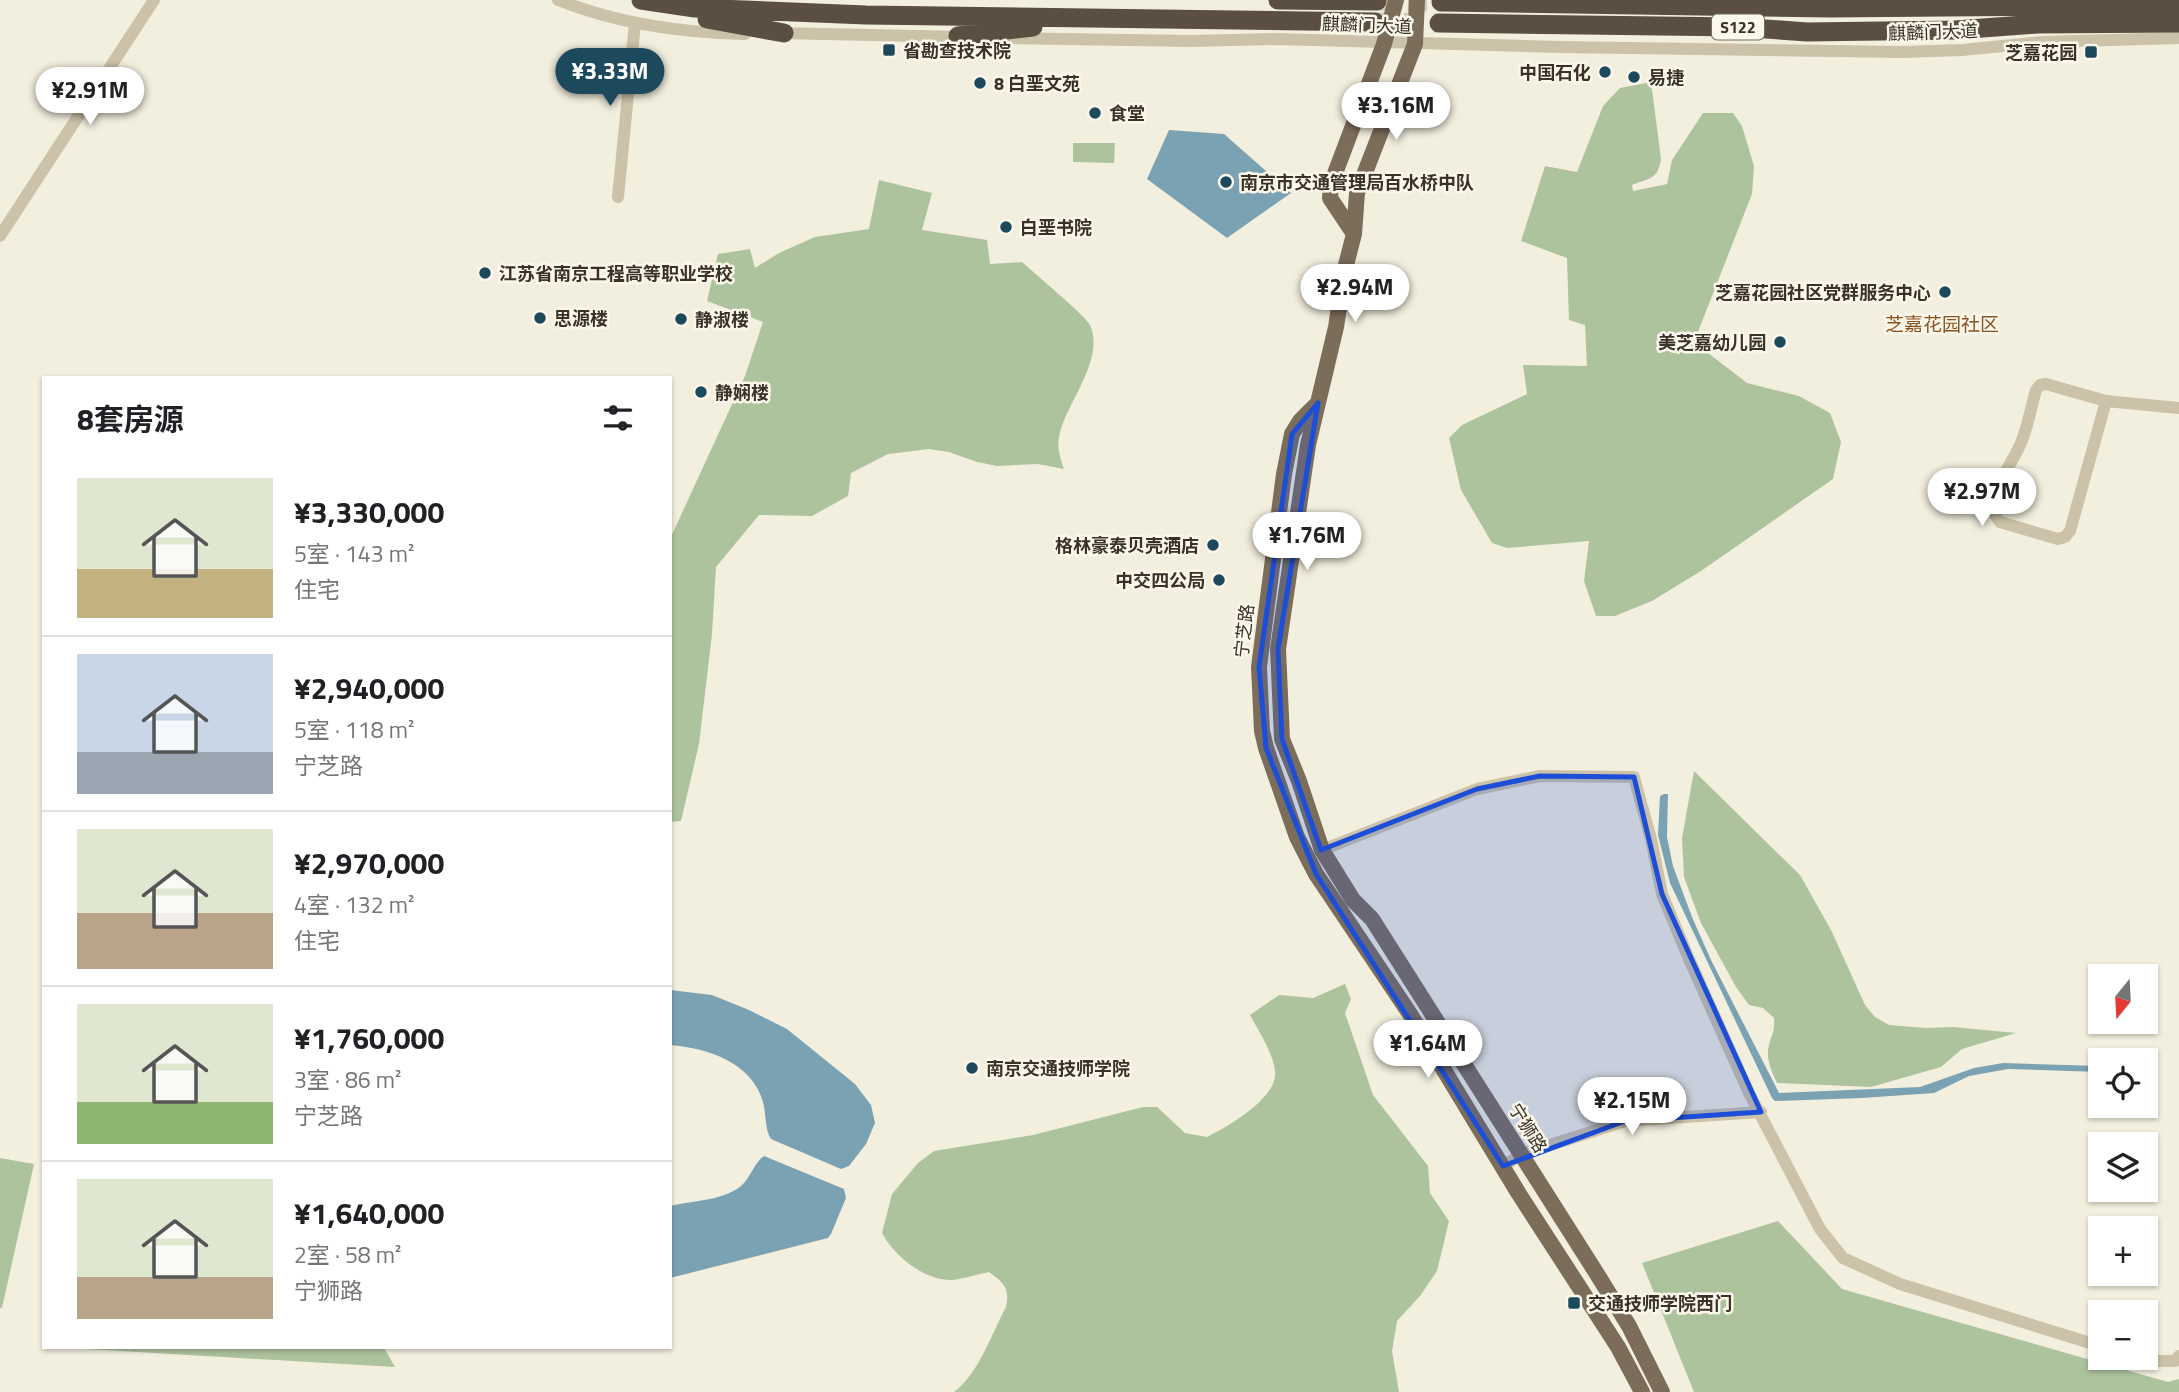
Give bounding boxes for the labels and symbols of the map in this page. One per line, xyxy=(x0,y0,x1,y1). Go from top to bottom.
street label: 麒麟门大道 xyxy=(1322,10,1412,40)
road number: S122 xyxy=(1712,15,1764,40)
street label: 麒麟门大道 xyxy=(1888,17,1978,47)
place label: 省勘查技术院 xyxy=(903,37,1011,64)
place label: 芝嘉花园 xyxy=(2005,39,2077,66)
marker: 省勘查技术院 xyxy=(881,42,897,58)
marker: 芝嘉花园 xyxy=(2083,44,2099,60)
pin: ¥3.33M xyxy=(553,48,667,108)
place label: 中国石化 xyxy=(1519,59,1591,86)
marker: 中国石化 xyxy=(1597,64,1613,80)
place label: 易捷 xyxy=(1648,64,1684,91)
pin: ¥2.91M xyxy=(33,68,147,127)
marker: 易捷 xyxy=(1626,69,1642,85)
place label: 8 白垩文苑 xyxy=(994,70,1080,97)
marker: 8 白垩文苑 xyxy=(972,75,988,91)
pin: ¥3.16M xyxy=(1339,82,1453,142)
place label: 食堂 xyxy=(1109,100,1145,127)
marker: 食堂 xyxy=(1087,105,1103,121)
place label: 南京市交通管理局百水桥中队 xyxy=(1240,169,1474,196)
marker: 南京市交通管理局百水桥中队 xyxy=(1218,174,1234,190)
place label: 白垩书院 xyxy=(1020,214,1092,241)
marker: 白垩书院 xyxy=(998,219,1014,235)
place label: 江苏省南京工程高等职业学校 xyxy=(499,260,733,287)
pin: ¥2.94M xyxy=(1298,264,1412,324)
marker: 江苏省南京工程高等职业学校 xyxy=(477,265,493,281)
place label: 芝嘉花园社区党群服务中心 xyxy=(1715,279,1931,306)
marker: 芝嘉花园社区党群服务中心 xyxy=(1937,284,1953,300)
place label: 思源楼 xyxy=(554,305,608,332)
place label: 静淑楼 xyxy=(695,306,749,333)
district label: 芝嘉花园社区 xyxy=(1885,309,1999,338)
marker: 思源楼 xyxy=(532,310,548,326)
marker: 静淑楼 xyxy=(673,311,689,327)
place label: 美芝嘉幼儿园 xyxy=(1658,329,1766,356)
marker: 美芝嘉幼儿园 xyxy=(1772,334,1788,350)
place label: 静娴楼 xyxy=(715,379,769,406)
marker: 静娴楼 xyxy=(693,384,709,400)
pin: ¥2.97M xyxy=(1925,468,2039,528)
pin: ¥1.76M xyxy=(1250,512,1364,572)
place label: 格林豪泰贝壳酒店 xyxy=(1055,532,1199,559)
marker: 格林豪泰贝壳酒店 xyxy=(1205,537,1221,553)
place label: 中交四公局 xyxy=(1115,567,1205,594)
marker: 中交四公局 xyxy=(1211,572,1227,588)
street label: 宁芝路 xyxy=(1227,603,1261,659)
north arrow xyxy=(2088,964,2158,1034)
pin: ¥1.64M xyxy=(1371,1020,1485,1080)
place label: 南京交通技师学院 xyxy=(986,1055,1130,1082)
marker: 南京交通技师学院 xyxy=(964,1060,980,1076)
pin: ¥2.15M xyxy=(1575,1078,1689,1137)
street label: 宁狮路 xyxy=(1502,1098,1554,1158)
place label: 交通技师学院西门 xyxy=(1588,1290,1732,1317)
marker: 交通技师学院西门 xyxy=(1566,1295,1582,1311)

